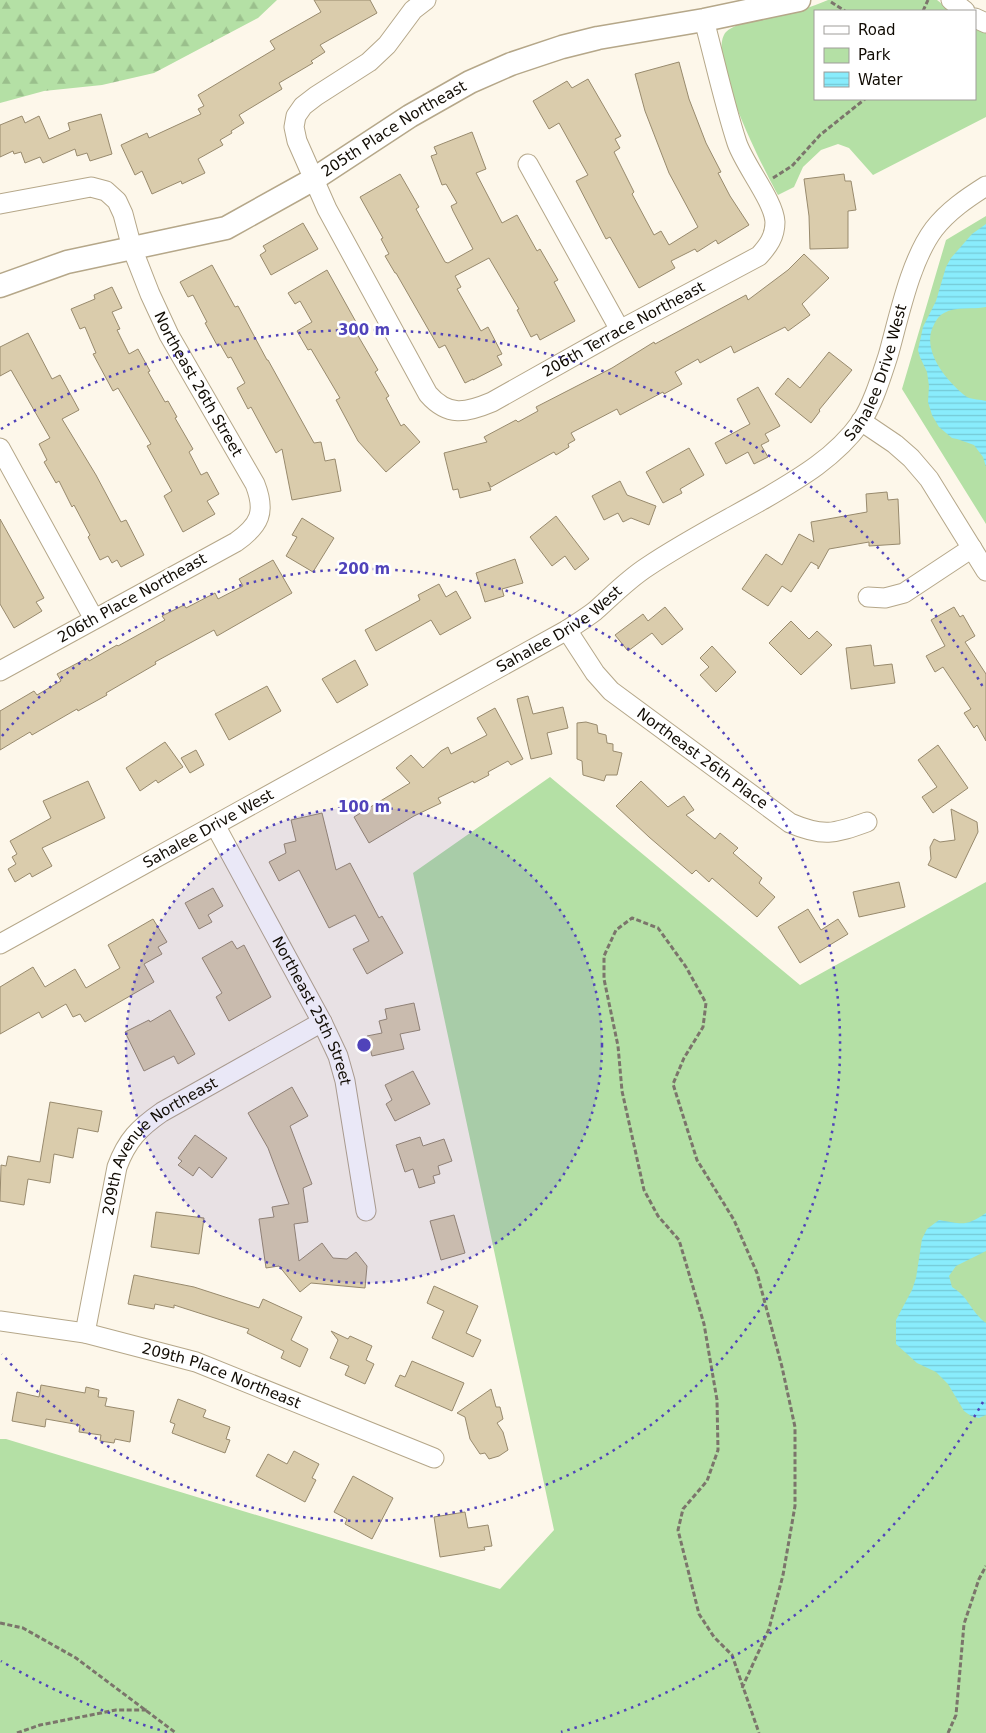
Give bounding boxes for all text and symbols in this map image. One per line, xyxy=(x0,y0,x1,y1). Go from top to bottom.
legend xyxy=(814,10,976,100)
text: Road xyxy=(858,21,896,39)
text: Park xyxy=(858,46,891,64)
text: Water xyxy=(858,71,903,89)
street label: 205th Place Northeast xyxy=(318,77,470,181)
street label: 206th Terrace Northeast xyxy=(539,278,708,381)
street label: Sahalee Drive West xyxy=(841,302,910,445)
street label: Northeast 26th Street xyxy=(150,309,246,460)
text: 300 m xyxy=(338,321,390,339)
street label: 206th Place Northeast xyxy=(54,549,210,646)
text: 200 m xyxy=(338,560,390,578)
street label: Sahalee Drive West xyxy=(493,582,626,676)
street label: Northeast 26th Place xyxy=(633,704,771,813)
street label: Sahalee Drive West xyxy=(140,785,277,872)
text: 100 m xyxy=(338,798,390,816)
street label: Northeast 25th Street xyxy=(268,933,355,1087)
centre of rings xyxy=(355,1036,373,1054)
street label: 209th Avenue Northeast xyxy=(99,1074,221,1217)
street label: 209th Place Northeast xyxy=(140,1339,304,1412)

